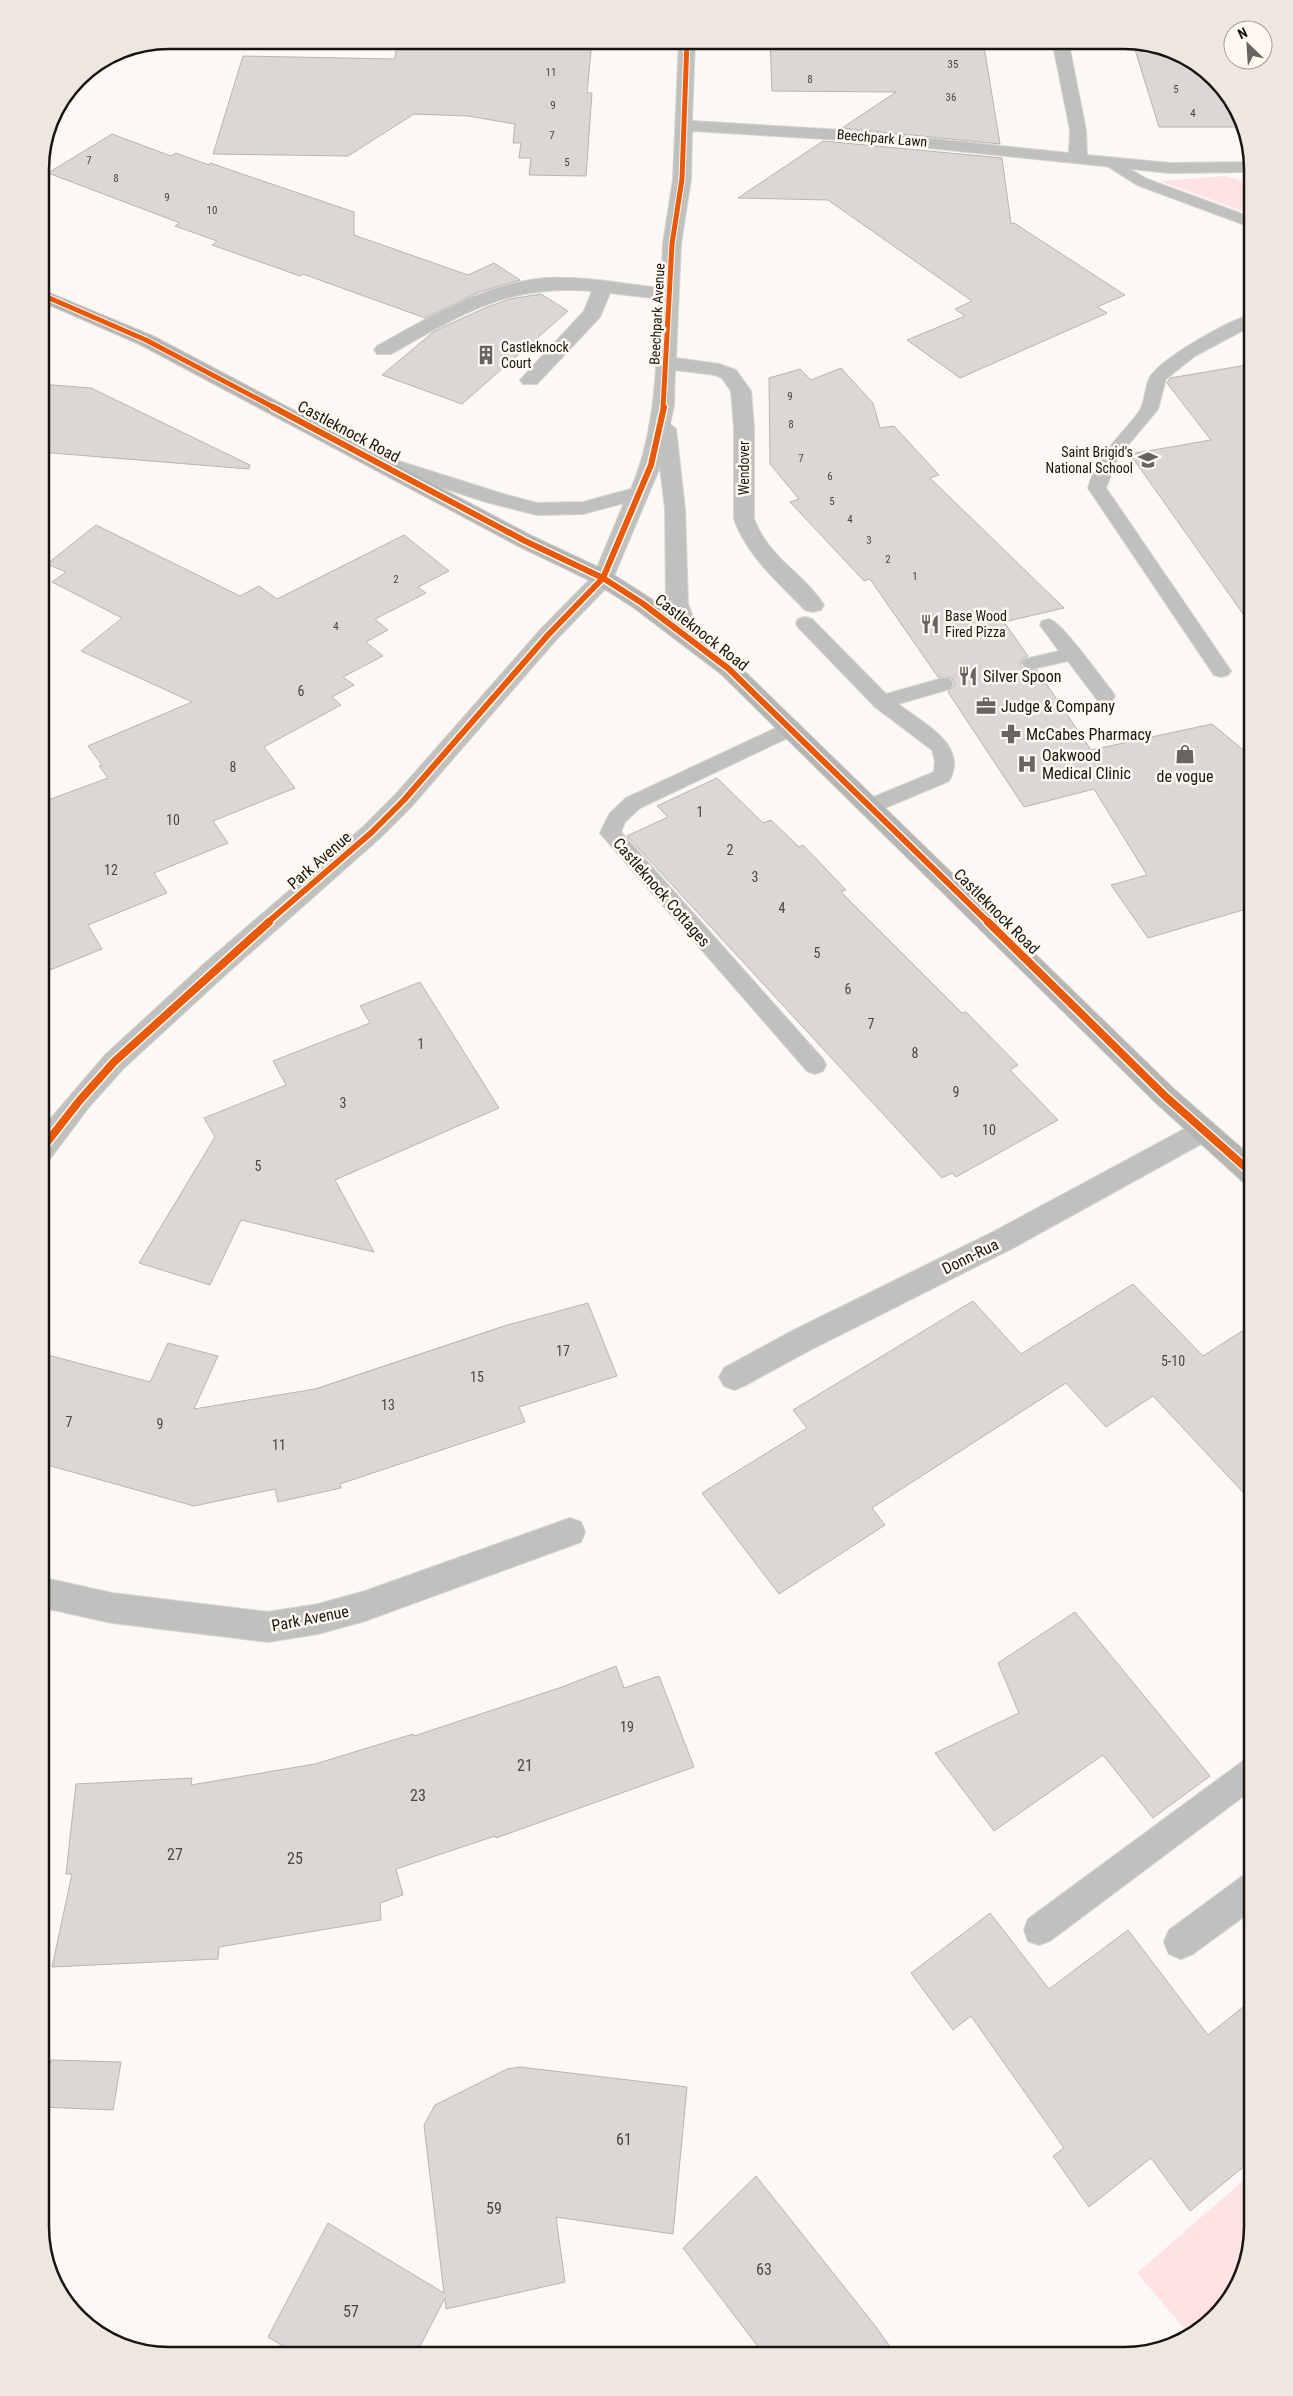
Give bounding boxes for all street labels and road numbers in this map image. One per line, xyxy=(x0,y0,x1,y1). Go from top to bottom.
street label: Beechpark Lawn xyxy=(836,126,928,150)
street label: Beechpark Avenue xyxy=(646,262,668,365)
street label: Castleknock Road xyxy=(294,396,403,466)
street label: Wendover xyxy=(736,441,752,495)
street label: Castleknock Road xyxy=(651,590,752,675)
street label: Park Avenue xyxy=(284,828,355,893)
street label: Castleknock Cottages xyxy=(609,834,714,951)
street label: Castleknock Road xyxy=(950,865,1043,958)
street label: Donn-Rua xyxy=(939,1235,1002,1278)
street label: Park Avenue xyxy=(270,1602,350,1635)

